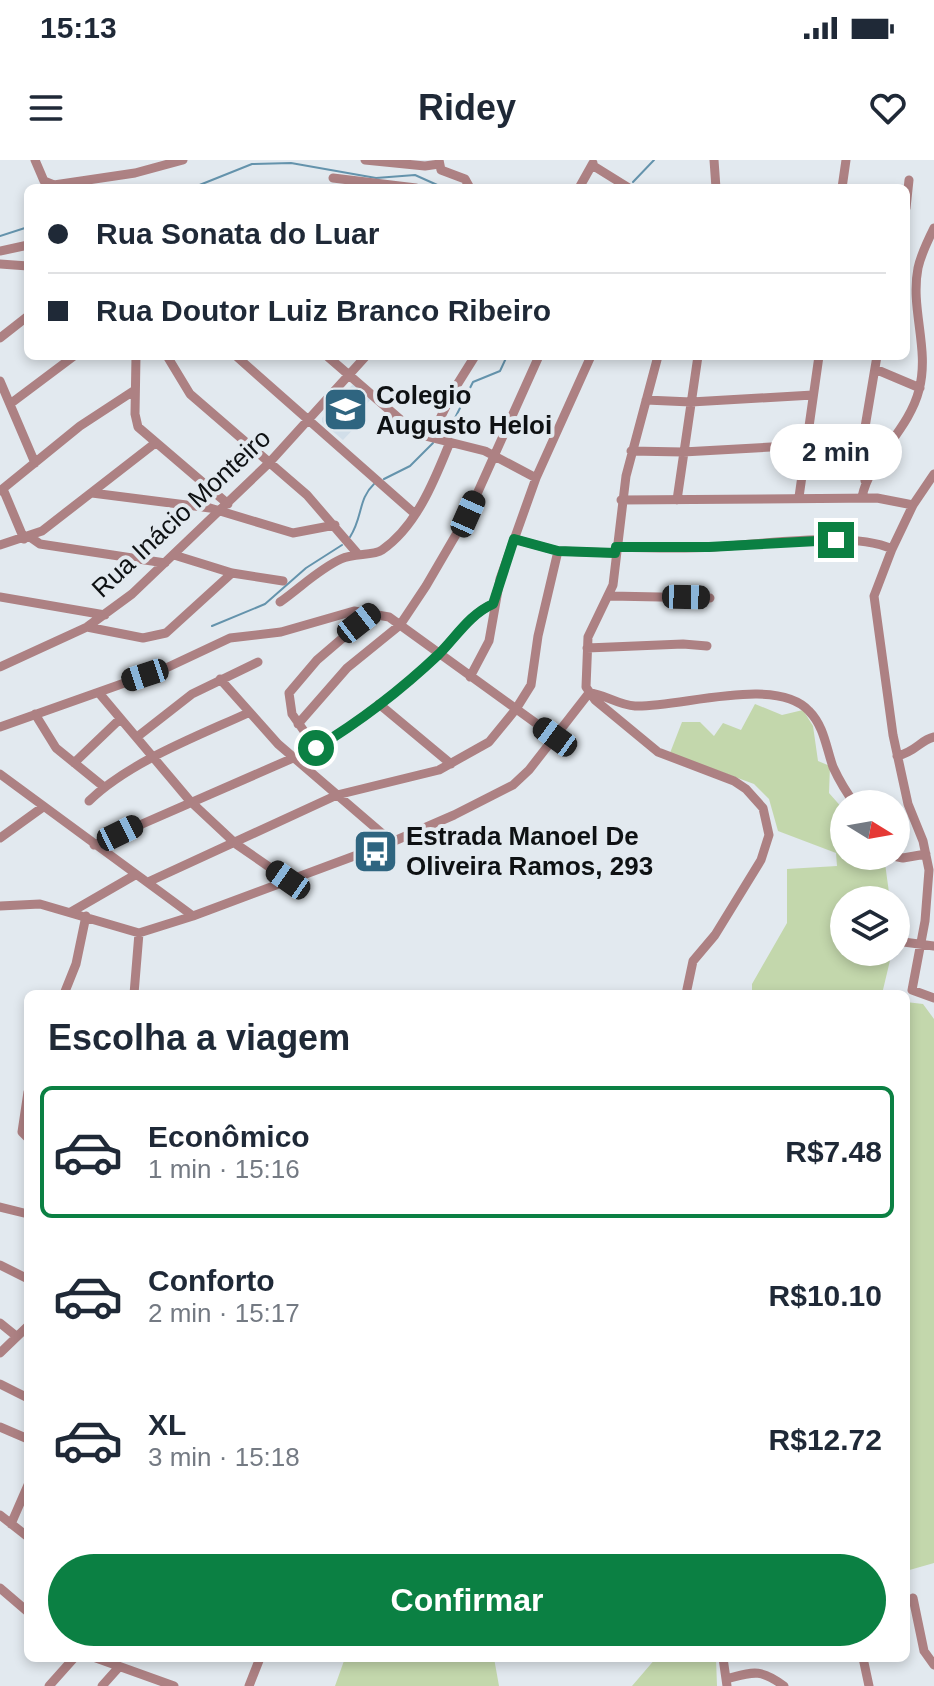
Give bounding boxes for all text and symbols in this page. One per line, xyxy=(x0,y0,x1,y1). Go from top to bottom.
text: 15:13 xyxy=(40,11,117,44)
icon: menu xyxy=(24,86,68,130)
icon: heart xyxy=(866,86,910,130)
text: Ridey xyxy=(418,87,516,128)
text: Rua Sonata do Luar xyxy=(96,217,379,250)
text: Rua Doutor Luiz Branco Ribeiro xyxy=(96,294,551,327)
place label: Colegio Augusto Heloi xyxy=(376,380,552,440)
school or university icon: Colegio Augusto Heloi xyxy=(321,386,369,434)
street label: Rua Inácio Monteiro xyxy=(86,423,276,603)
callout: 2 min xyxy=(770,424,902,480)
text: 2 min xyxy=(802,437,870,467)
car xyxy=(447,487,489,541)
route end xyxy=(818,522,854,558)
car xyxy=(662,585,710,609)
car xyxy=(333,599,385,647)
car xyxy=(118,656,172,694)
car xyxy=(529,713,581,761)
route start xyxy=(298,730,334,766)
north arrow xyxy=(830,790,910,870)
map controls xyxy=(830,790,910,966)
car xyxy=(93,812,147,854)
place label: Estrada Manoel De Oliveira Ramos, 293 xyxy=(406,821,653,881)
bus stop icon: Estrada Manoel De Oliveira Ramos, 293 xyxy=(351,827,399,875)
car xyxy=(261,856,315,904)
button: layers xyxy=(830,886,910,966)
text: Escolha a viagem xyxy=(48,1017,350,1058)
icon: car xyxy=(52,1116,124,1188)
text: Econômico xyxy=(148,1120,310,1153)
text: R$7.48 xyxy=(785,1135,882,1168)
text: 1 min · 15:16 xyxy=(148,1154,300,1184)
icon: car xyxy=(52,1260,124,1332)
text: Conforto xyxy=(148,1264,275,1297)
text: R$10.10 xyxy=(769,1279,882,1312)
text: 2 min · 15:17 xyxy=(148,1298,300,1328)
icon: car xyxy=(52,1404,124,1476)
text: XL xyxy=(148,1408,186,1441)
text: R$12.72 xyxy=(769,1423,882,1456)
text: 3 min · 15:18 xyxy=(148,1442,300,1472)
button: Confirmar xyxy=(48,1554,886,1646)

